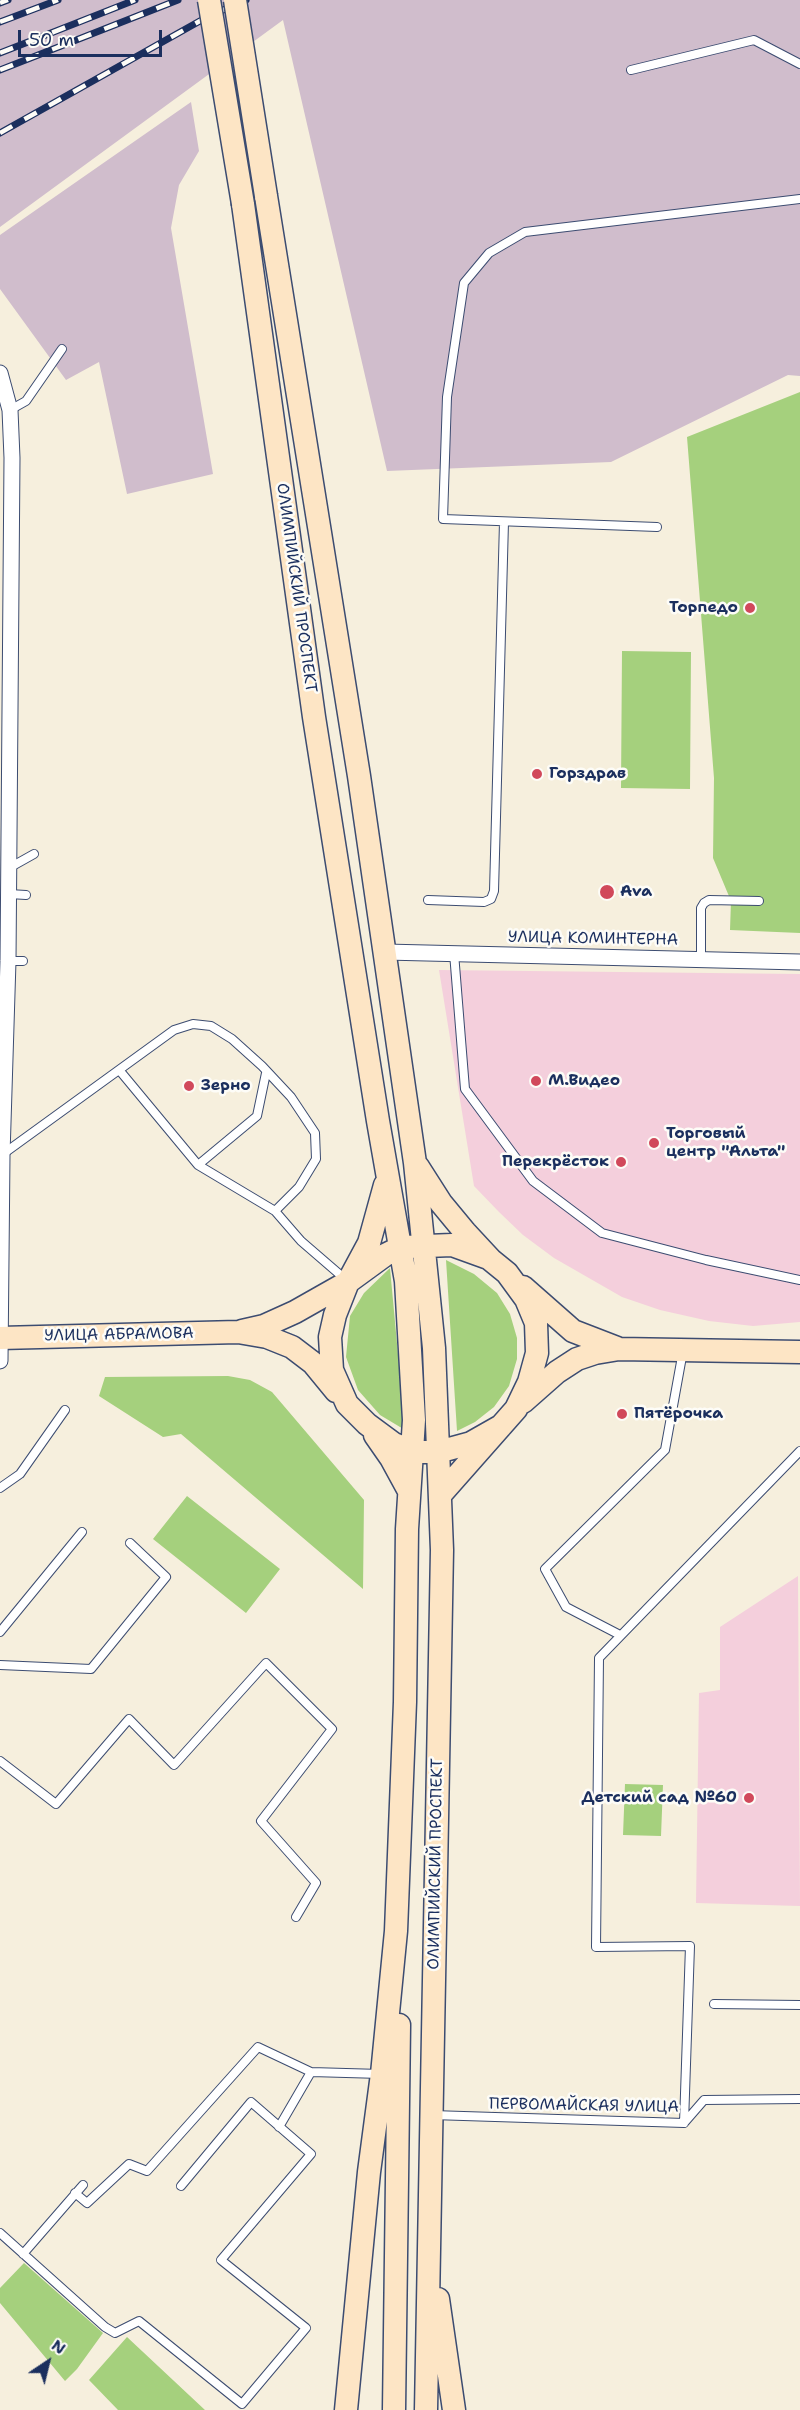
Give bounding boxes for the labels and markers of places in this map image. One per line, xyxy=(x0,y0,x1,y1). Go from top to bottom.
place label: Торпедо xyxy=(669,598,738,618)
marker: Торпедо xyxy=(743,601,757,615)
place label: Горздрав xyxy=(549,764,626,784)
marker: Горздрав xyxy=(530,767,544,781)
place label: Ava xyxy=(620,882,652,902)
marker: Ava xyxy=(598,883,616,901)
place label: М.Видео xyxy=(548,1071,620,1091)
marker: М.Видео xyxy=(529,1074,543,1088)
place label: Зерно xyxy=(201,1076,251,1096)
marker: Зерно xyxy=(182,1079,196,1093)
place label: Торговый центр "Альта" xyxy=(666,1124,785,1162)
marker: Торговый центр "Альта" xyxy=(647,1136,661,1150)
place label: Перекрёсток xyxy=(502,1152,609,1172)
marker: Перекрёсток xyxy=(614,1155,628,1169)
place label: Пятёрочка xyxy=(634,1404,723,1424)
marker: Пятёрочка xyxy=(615,1407,629,1421)
place label: Детский сад №60 xyxy=(582,1788,737,1808)
marker: Детский сад №60 xyxy=(742,1791,756,1805)

